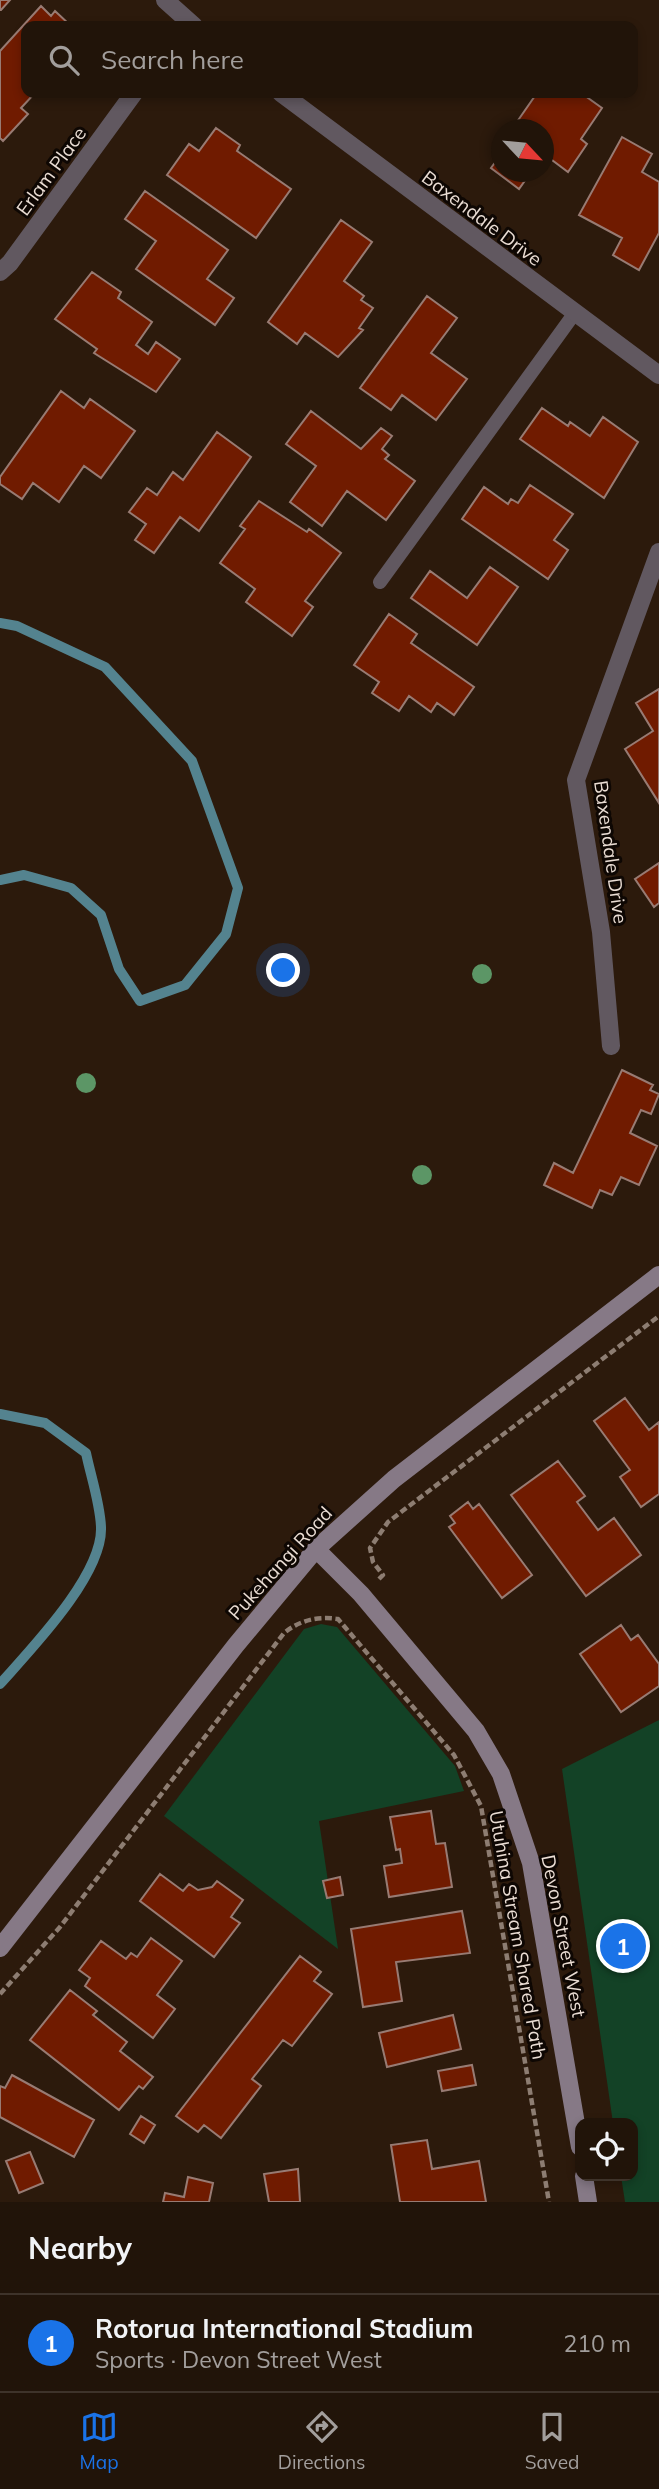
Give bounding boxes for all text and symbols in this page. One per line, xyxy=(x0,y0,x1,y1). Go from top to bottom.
search box xyxy=(21,21,638,98)
icon: search xyxy=(45,41,83,79)
text: Search here xyxy=(101,43,244,76)
north arrow xyxy=(491,119,554,182)
street label: Erlam Place xyxy=(11,122,91,220)
street label: Baxendale Drive xyxy=(417,165,547,271)
street label: Baxendale Drive xyxy=(589,779,633,925)
your location xyxy=(266,953,300,987)
street label: Pukehangi Road xyxy=(223,1501,337,1625)
street label: Utuhina Stream Shared Path xyxy=(484,1809,552,2061)
street label: Devon Street West xyxy=(536,1853,592,2020)
pin: 1 xyxy=(600,1920,646,1972)
map controls xyxy=(575,2118,638,2181)
button: locate xyxy=(575,2118,638,2181)
text: Nearby xyxy=(28,2229,132,2267)
text: Rotorua International Stadium xyxy=(95,2312,473,2345)
text: 1 xyxy=(44,2329,58,2358)
text: 210 m xyxy=(563,2329,631,2358)
text: Sports · Devon Street West xyxy=(95,2345,382,2374)
tab: Map xyxy=(80,2408,119,2474)
tab: Directions xyxy=(278,2408,366,2474)
tab: Saved xyxy=(525,2408,579,2474)

